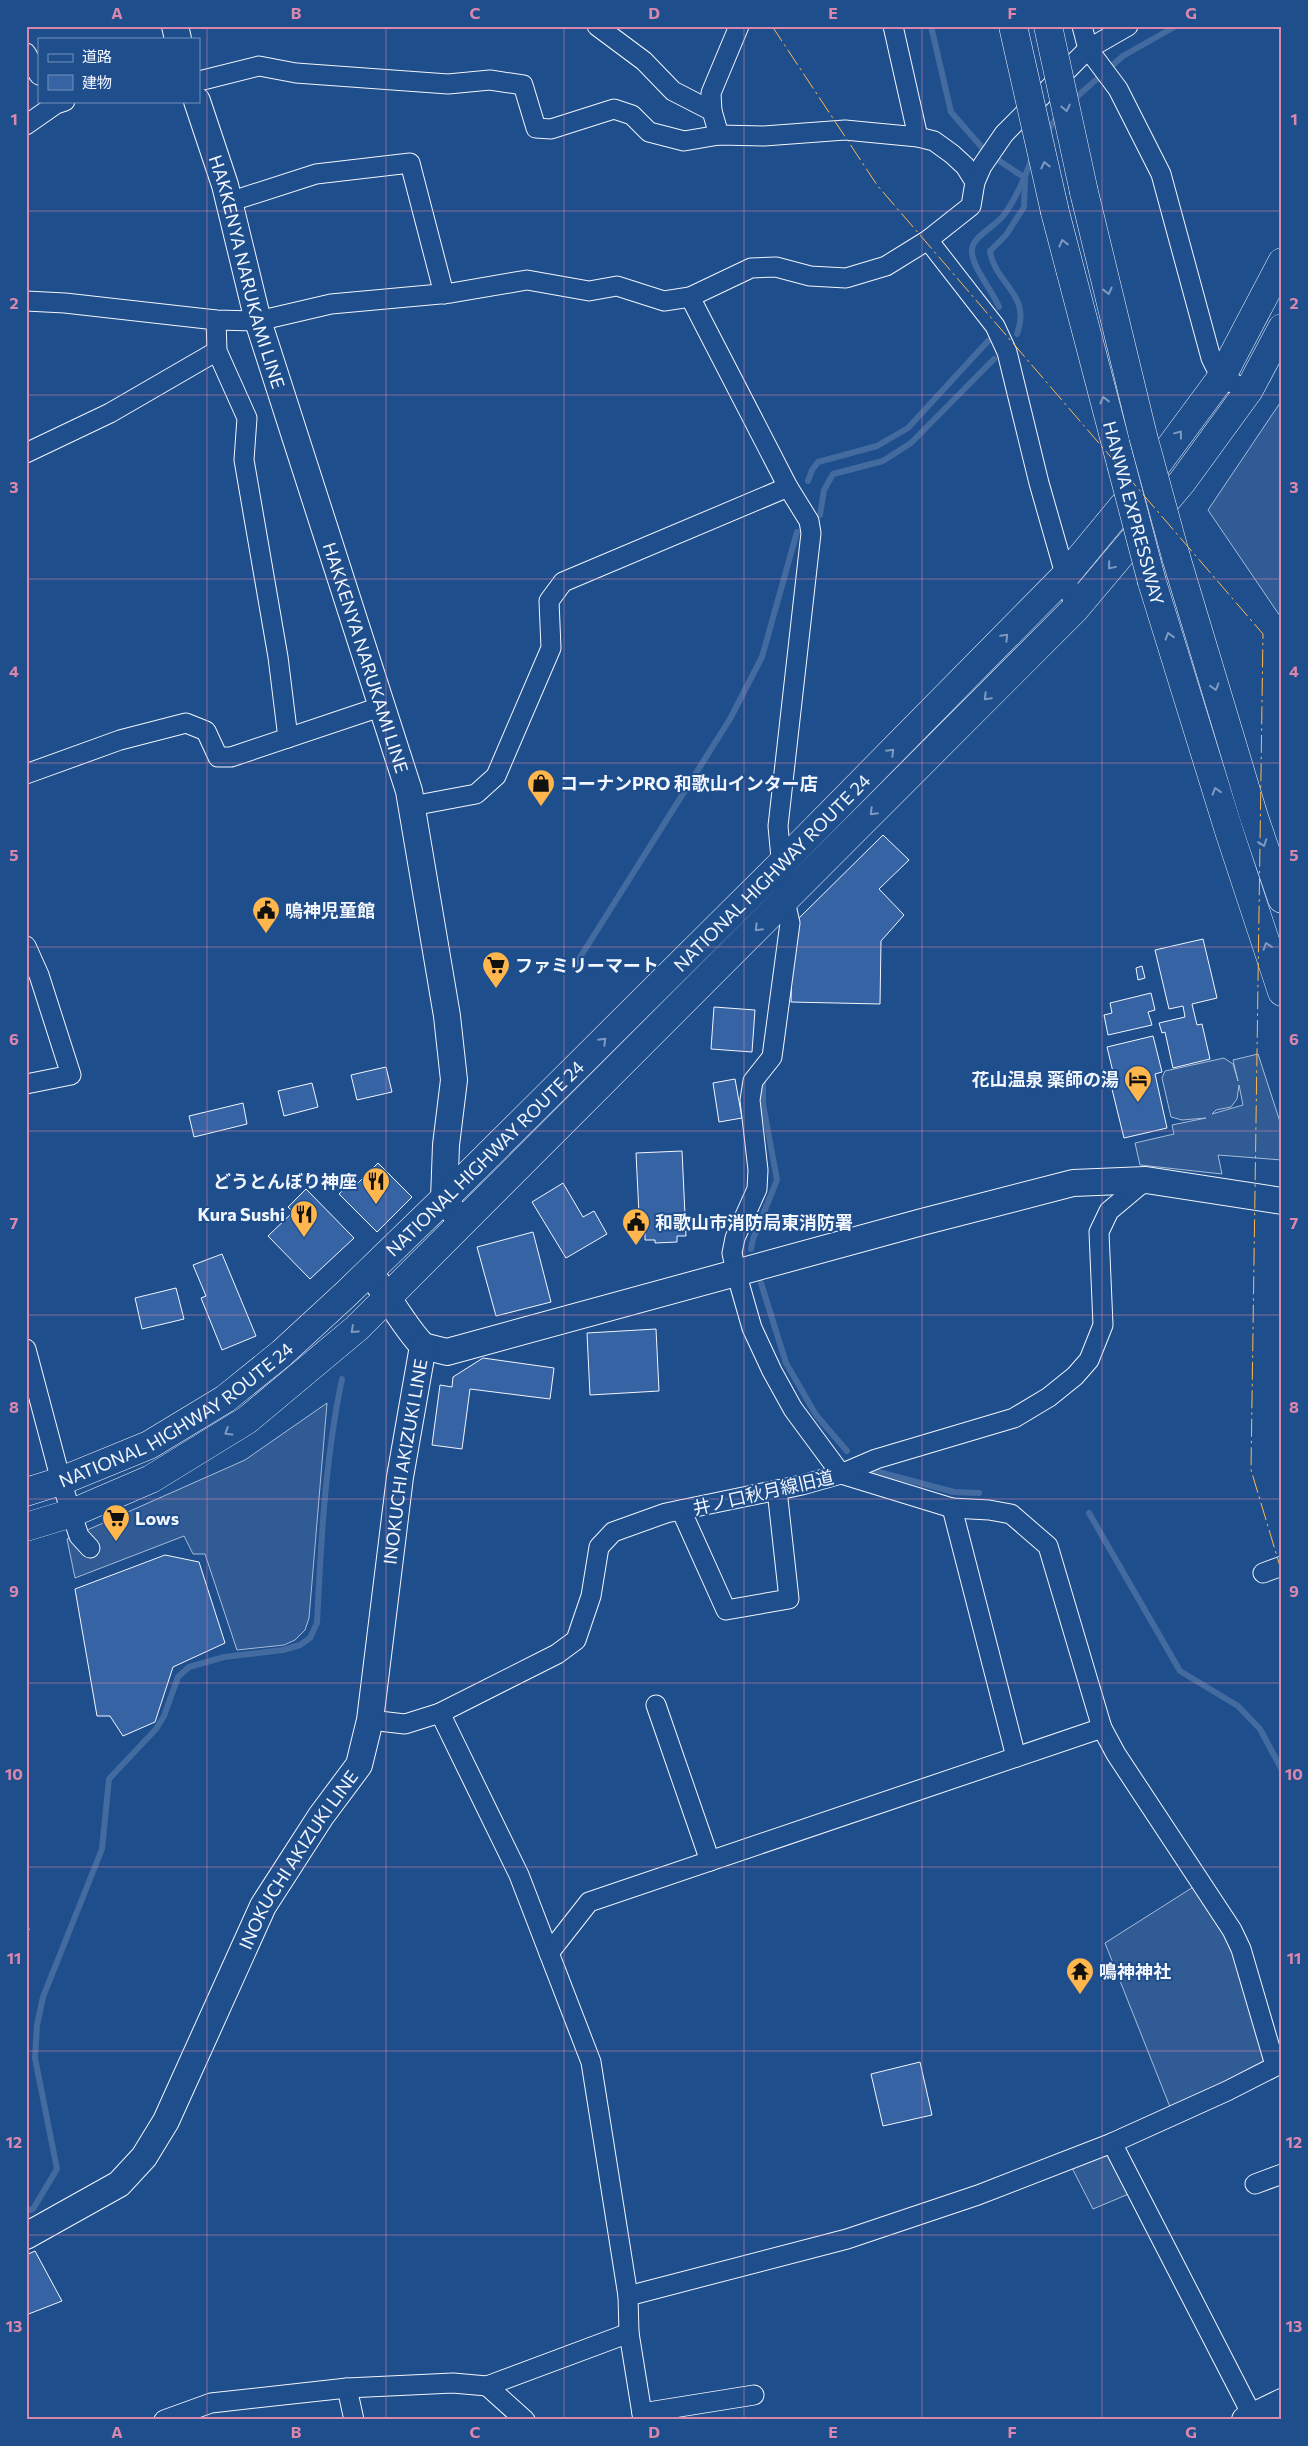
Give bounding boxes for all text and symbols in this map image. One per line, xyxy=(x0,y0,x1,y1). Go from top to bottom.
text: A xyxy=(111,3,123,22)
text: B xyxy=(291,3,302,22)
text: C xyxy=(470,3,481,22)
text: D xyxy=(648,3,660,22)
text: E xyxy=(828,3,838,22)
text: F xyxy=(1007,3,1017,22)
text: G xyxy=(1185,3,1197,22)
legend xyxy=(38,38,200,102)
text: 道路 xyxy=(82,47,112,65)
text: 建物 xyxy=(82,73,112,91)
one-way arrow xyxy=(1060,104,1071,113)
text: 1 xyxy=(10,109,18,128)
text: 1 xyxy=(1290,109,1298,128)
street label: HAKKENYA NARUKAMI LINE xyxy=(205,152,290,391)
one-way arrow xyxy=(1040,160,1050,169)
one-way arrow xyxy=(1059,239,1069,247)
one-way arrow xyxy=(1102,286,1112,294)
text: 2 xyxy=(9,293,19,312)
text: 2 xyxy=(1289,293,1299,312)
one-way arrow xyxy=(1099,396,1110,405)
street label: HANWA EXPRESSWAY xyxy=(1099,419,1169,608)
one-way arrow xyxy=(1173,430,1182,440)
text: 3 xyxy=(9,477,19,496)
text: 3 xyxy=(1289,477,1299,496)
street label: HAKKENYA NARUKAMI LINE xyxy=(319,539,413,776)
one-way arrow xyxy=(1108,561,1117,570)
one-way arrow xyxy=(1164,632,1174,641)
one-way arrow xyxy=(999,633,1008,642)
text: 4 xyxy=(9,661,19,680)
text: 4 xyxy=(1289,661,1299,680)
one-way arrow xyxy=(1210,683,1220,691)
one-way arrow xyxy=(984,691,993,700)
one-way arrow xyxy=(885,749,894,758)
shop icon: コーナンPRO 和歌山インター店 xyxy=(526,768,556,807)
street label: NATIONAL HIGHWAY ROUTE 24 xyxy=(669,769,875,976)
place label: コーナンPRO 和歌山インター店 xyxy=(560,772,818,794)
one-way arrow xyxy=(1212,788,1222,796)
one-way arrow xyxy=(870,807,879,816)
one-way arrow xyxy=(1257,838,1267,846)
text: 5 xyxy=(9,845,19,864)
text: 5 xyxy=(1289,845,1299,864)
public building icon: 嗚神児童館 xyxy=(251,895,281,934)
place label: 嗚神児童館 xyxy=(285,899,375,921)
one-way arrow xyxy=(755,922,764,931)
one-way arrow xyxy=(1262,942,1272,951)
supermarket icon: ファミリーマート xyxy=(481,950,511,989)
place label: ファミリーマート xyxy=(515,954,659,976)
text: 6 xyxy=(9,1029,19,1048)
text: 6 xyxy=(1289,1029,1299,1048)
one-way arrow xyxy=(597,1038,606,1047)
street label: NATIONAL HIGHWAY ROUTE 24 xyxy=(381,1055,588,1261)
hotel icon: 花山温泉 薬師の湯 xyxy=(1123,1064,1153,1103)
place label: 花山温泉 薬師の湯 xyxy=(972,1068,1119,1090)
restaurant icon: どうとんぼり神座 xyxy=(361,1166,391,1205)
place label: どうとんぼり神座 xyxy=(213,1170,357,1192)
restaurant icon: Kura Sushi xyxy=(289,1199,319,1238)
place label: Kura Sushi xyxy=(197,1203,285,1225)
public building icon: 和歌山市消防局東消防署 xyxy=(621,1207,651,1246)
place label: 和歌山市消防局東消防署 xyxy=(655,1211,853,1233)
text: 7 xyxy=(10,1213,19,1232)
text: 7 xyxy=(1290,1213,1299,1232)
one-way arrow xyxy=(350,1324,359,1333)
street label: NATIONAL HIGHWAY ROUTE 24 xyxy=(55,1337,298,1492)
street label: INOKUCHI AKIZUKI LINE xyxy=(378,1357,432,1566)
text: 8 xyxy=(9,1397,19,1416)
text: 8 xyxy=(1289,1397,1299,1416)
one-way arrow xyxy=(224,1426,233,1435)
street label: 井ノ口秋月線旧道 xyxy=(690,1465,836,1519)
supermarket icon: Lows xyxy=(101,1503,131,1542)
place label: Lows xyxy=(135,1507,179,1529)
text: 9 xyxy=(9,1581,19,1600)
text: 9 xyxy=(1289,1581,1299,1600)
text: 10 xyxy=(5,1764,23,1783)
text: 10 xyxy=(1285,1764,1303,1783)
street label: INOKUCHI AKIZUKI LINE xyxy=(234,1766,362,1953)
text: 11 xyxy=(7,1948,21,1967)
text: 11 xyxy=(1287,1948,1301,1967)
temple icon: 鳴神神社 xyxy=(1065,1956,1095,1995)
place label: 鳴神神社 xyxy=(1099,1960,1171,1982)
text: 12 xyxy=(6,2132,22,2151)
text: 12 xyxy=(1286,2132,1302,2151)
text: 13 xyxy=(6,2316,22,2335)
text: 13 xyxy=(1286,2316,1302,2335)
text: A xyxy=(111,2422,123,2441)
text: B xyxy=(291,2422,302,2441)
text: C xyxy=(470,2422,481,2441)
text: D xyxy=(648,2422,660,2441)
text: E xyxy=(828,2422,838,2441)
text: F xyxy=(1007,2422,1017,2441)
text: G xyxy=(1185,2422,1197,2441)

